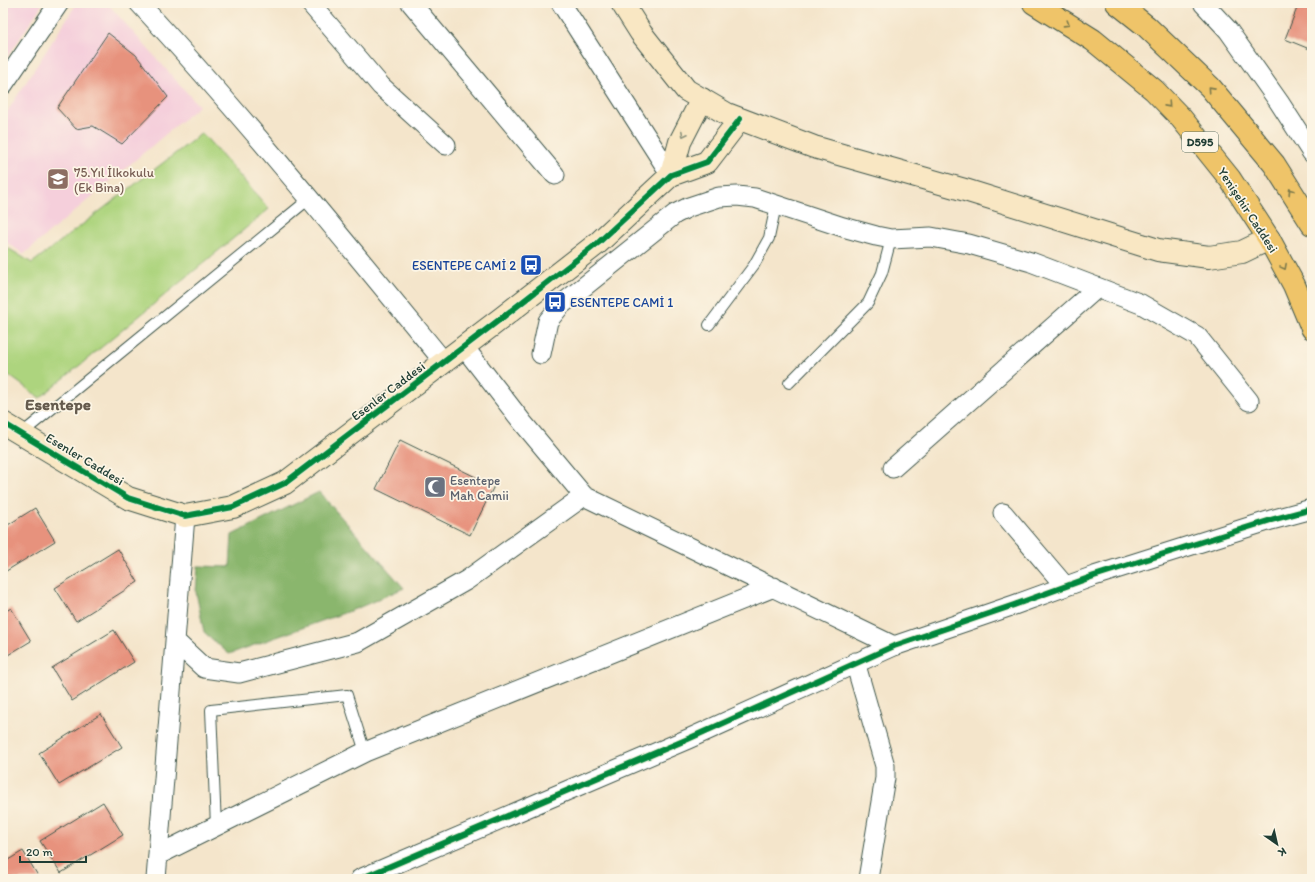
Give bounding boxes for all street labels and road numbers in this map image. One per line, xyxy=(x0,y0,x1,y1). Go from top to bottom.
road number: D595 xyxy=(1182,132,1218,152)
street label: Yenişehir Caddesi xyxy=(1215,165,1281,255)
street label: Esenler Caddesi xyxy=(348,358,428,424)
street label: Esenler Caddesi xyxy=(43,430,127,488)

